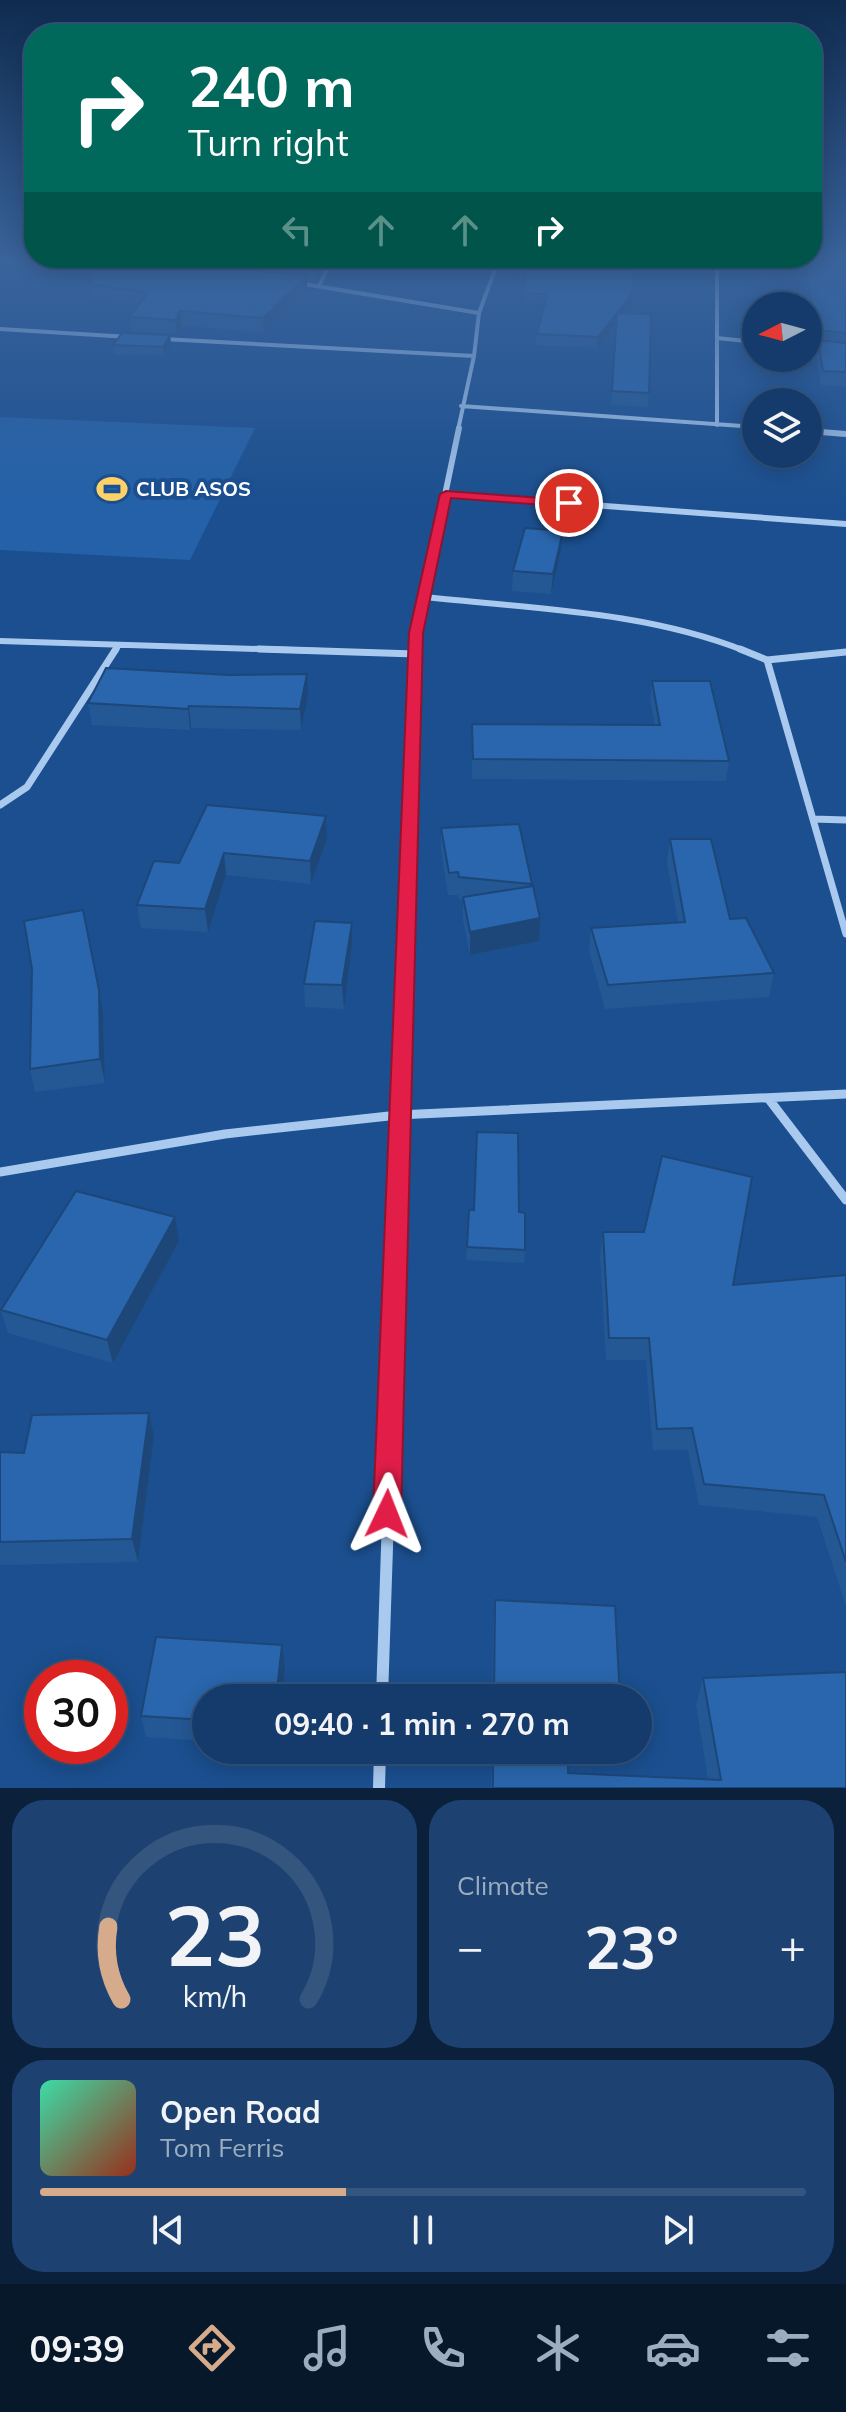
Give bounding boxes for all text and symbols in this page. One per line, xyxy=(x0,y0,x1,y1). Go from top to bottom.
text: 240 m xyxy=(188,51,355,121)
icon: right xyxy=(56,56,160,160)
text: Turn right xyxy=(188,120,349,165)
icon: left xyxy=(275,208,319,252)
icon: ahead xyxy=(359,208,403,252)
icon: ahead xyxy=(443,208,487,252)
icon: right xyxy=(527,208,571,252)
north arrow xyxy=(742,292,822,372)
map controls xyxy=(742,292,822,468)
button: layers xyxy=(742,388,822,468)
pin xyxy=(535,469,603,537)
sports icon: CLUB ASOS xyxy=(95,472,129,506)
place label: CLUB ASOS xyxy=(136,476,251,501)
icon: arrive xyxy=(547,481,591,525)
position arrow xyxy=(345,1472,429,1556)
speed limit sign: 30 xyxy=(24,1660,128,1764)
text: 09:40 · 1 min · 270 m xyxy=(274,1705,570,1743)
text: Climate xyxy=(457,1869,549,1902)
text: 23 xyxy=(165,1882,264,1987)
text: 23° xyxy=(584,1909,679,1984)
text: − xyxy=(457,1919,483,1974)
text: + xyxy=(780,1919,806,1974)
text: km/h xyxy=(182,1978,247,2014)
text: Open Road xyxy=(160,2093,321,2131)
text: Tom Ferris xyxy=(160,2131,284,2164)
icon: previous xyxy=(146,2208,190,2252)
icon: pause xyxy=(401,2208,445,2252)
icon: next xyxy=(656,2208,700,2252)
icon: directions xyxy=(184,2320,240,2376)
icon: music xyxy=(299,2320,355,2376)
icon: phone xyxy=(415,2320,471,2376)
icon: climate xyxy=(530,2320,586,2376)
icon: car xyxy=(645,2320,701,2376)
icon: filters xyxy=(760,2320,816,2376)
text: 09:39 xyxy=(30,2326,125,2371)

